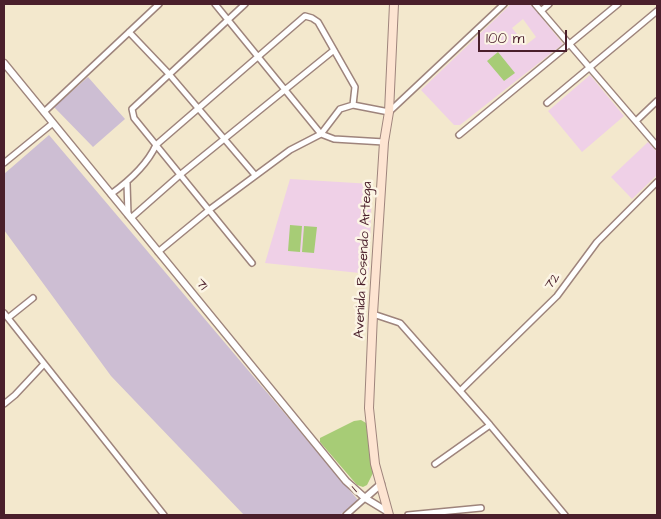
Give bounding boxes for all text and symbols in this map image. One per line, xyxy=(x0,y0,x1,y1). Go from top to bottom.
scale bar xyxy=(481,20,570,52)
text: 100 m xyxy=(486,28,525,49)
street label: Avenida Rosendo Artega xyxy=(351,181,377,339)
street label: 72 xyxy=(541,270,565,294)
street label: 71 xyxy=(191,276,211,294)
street label: 1 xyxy=(349,483,361,497)

